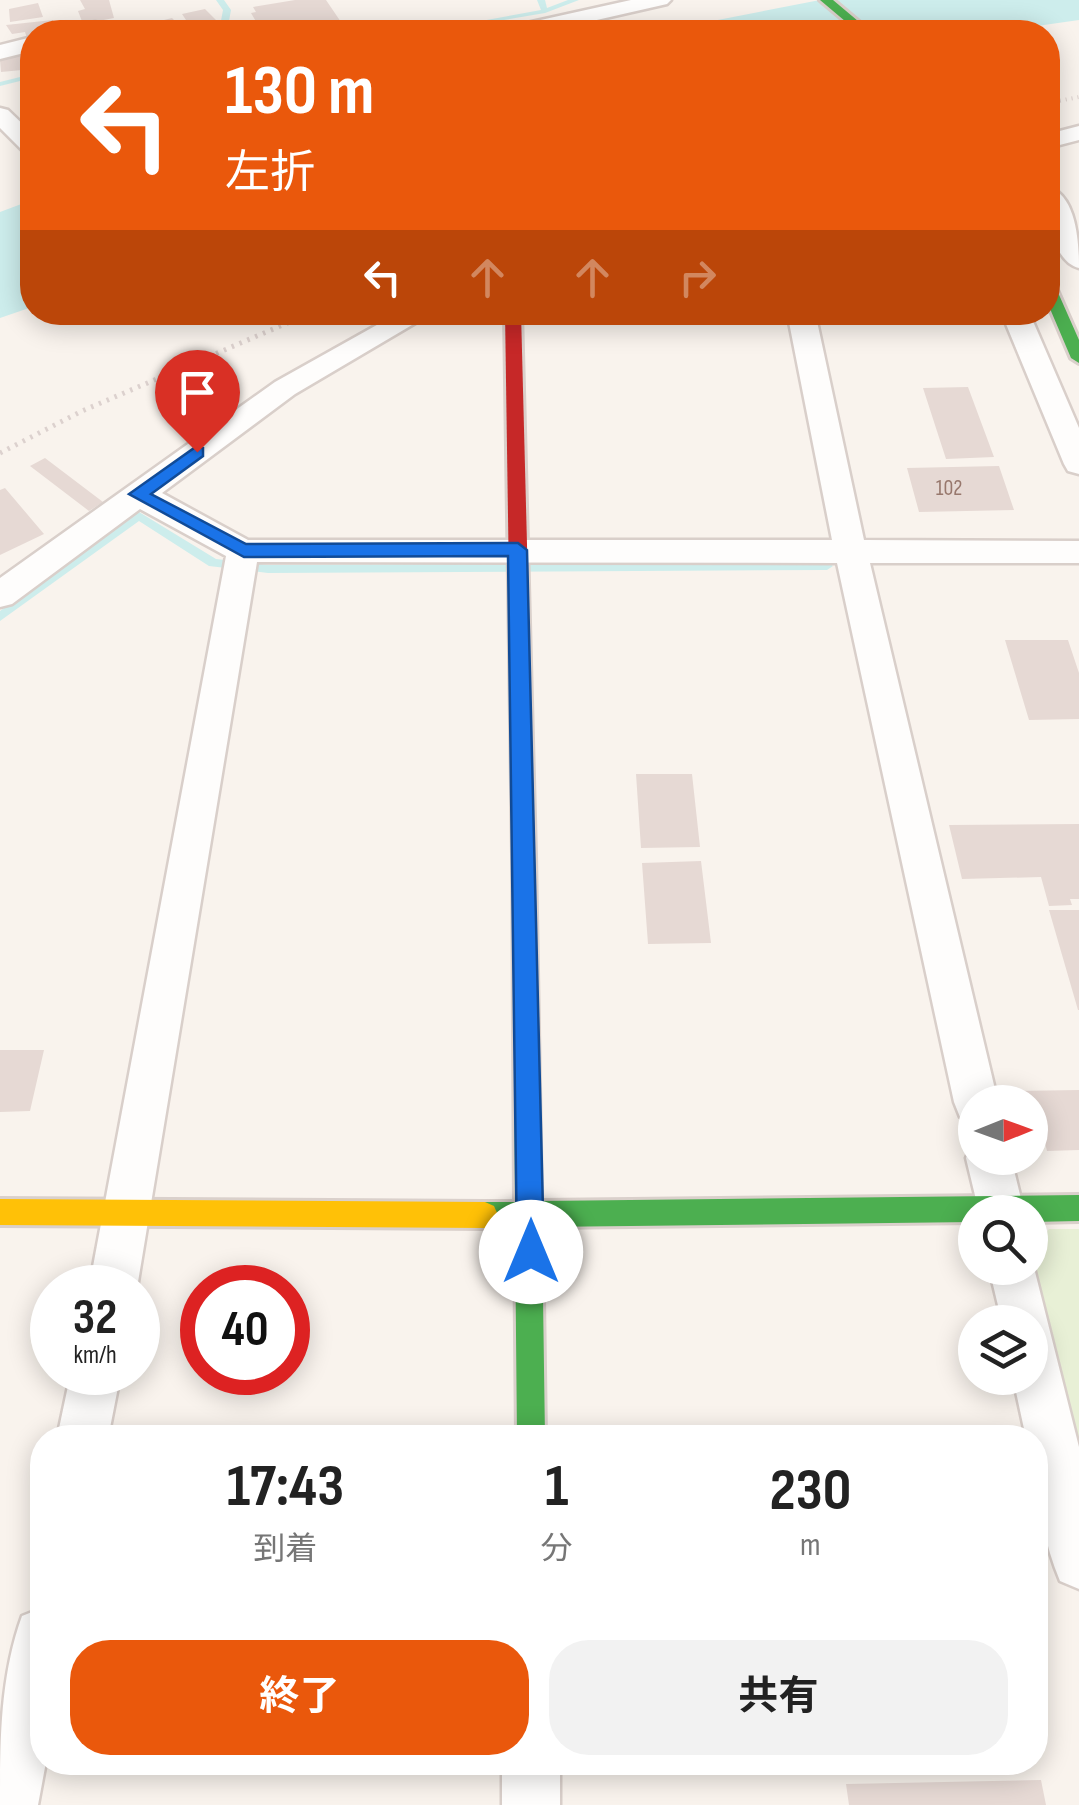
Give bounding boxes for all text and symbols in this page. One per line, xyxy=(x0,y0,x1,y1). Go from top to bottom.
text: 130 m xyxy=(225,50,374,134)
icon: left xyxy=(60,60,190,190)
text: 左折 xyxy=(225,146,315,201)
icon: left xyxy=(355,250,410,305)
icon: ahead xyxy=(460,250,515,305)
icon: ahead xyxy=(565,250,620,305)
icon: right xyxy=(670,250,725,305)
pin xyxy=(155,350,240,453)
icon: arrive xyxy=(170,365,225,420)
house number: 102 xyxy=(936,475,962,502)
north arrow xyxy=(958,1085,1048,1175)
map controls xyxy=(958,1085,1048,1395)
button: search xyxy=(958,1195,1048,1285)
position arrow xyxy=(479,1200,583,1304)
speed limit sign: 40 xyxy=(180,1265,310,1395)
text: 32 xyxy=(73,1288,117,1348)
button: layers xyxy=(958,1305,1048,1395)
text: km/h xyxy=(73,1340,117,1371)
text: 17:43 xyxy=(227,1451,344,1523)
text: 1 xyxy=(545,1451,569,1523)
text: 230 xyxy=(769,1455,851,1527)
text: m xyxy=(800,1526,821,1565)
text: 到着 xyxy=(253,1530,317,1569)
text: 分 xyxy=(541,1530,573,1569)
button: 終了 xyxy=(70,1640,529,1755)
button: 共有 xyxy=(549,1640,1008,1755)

